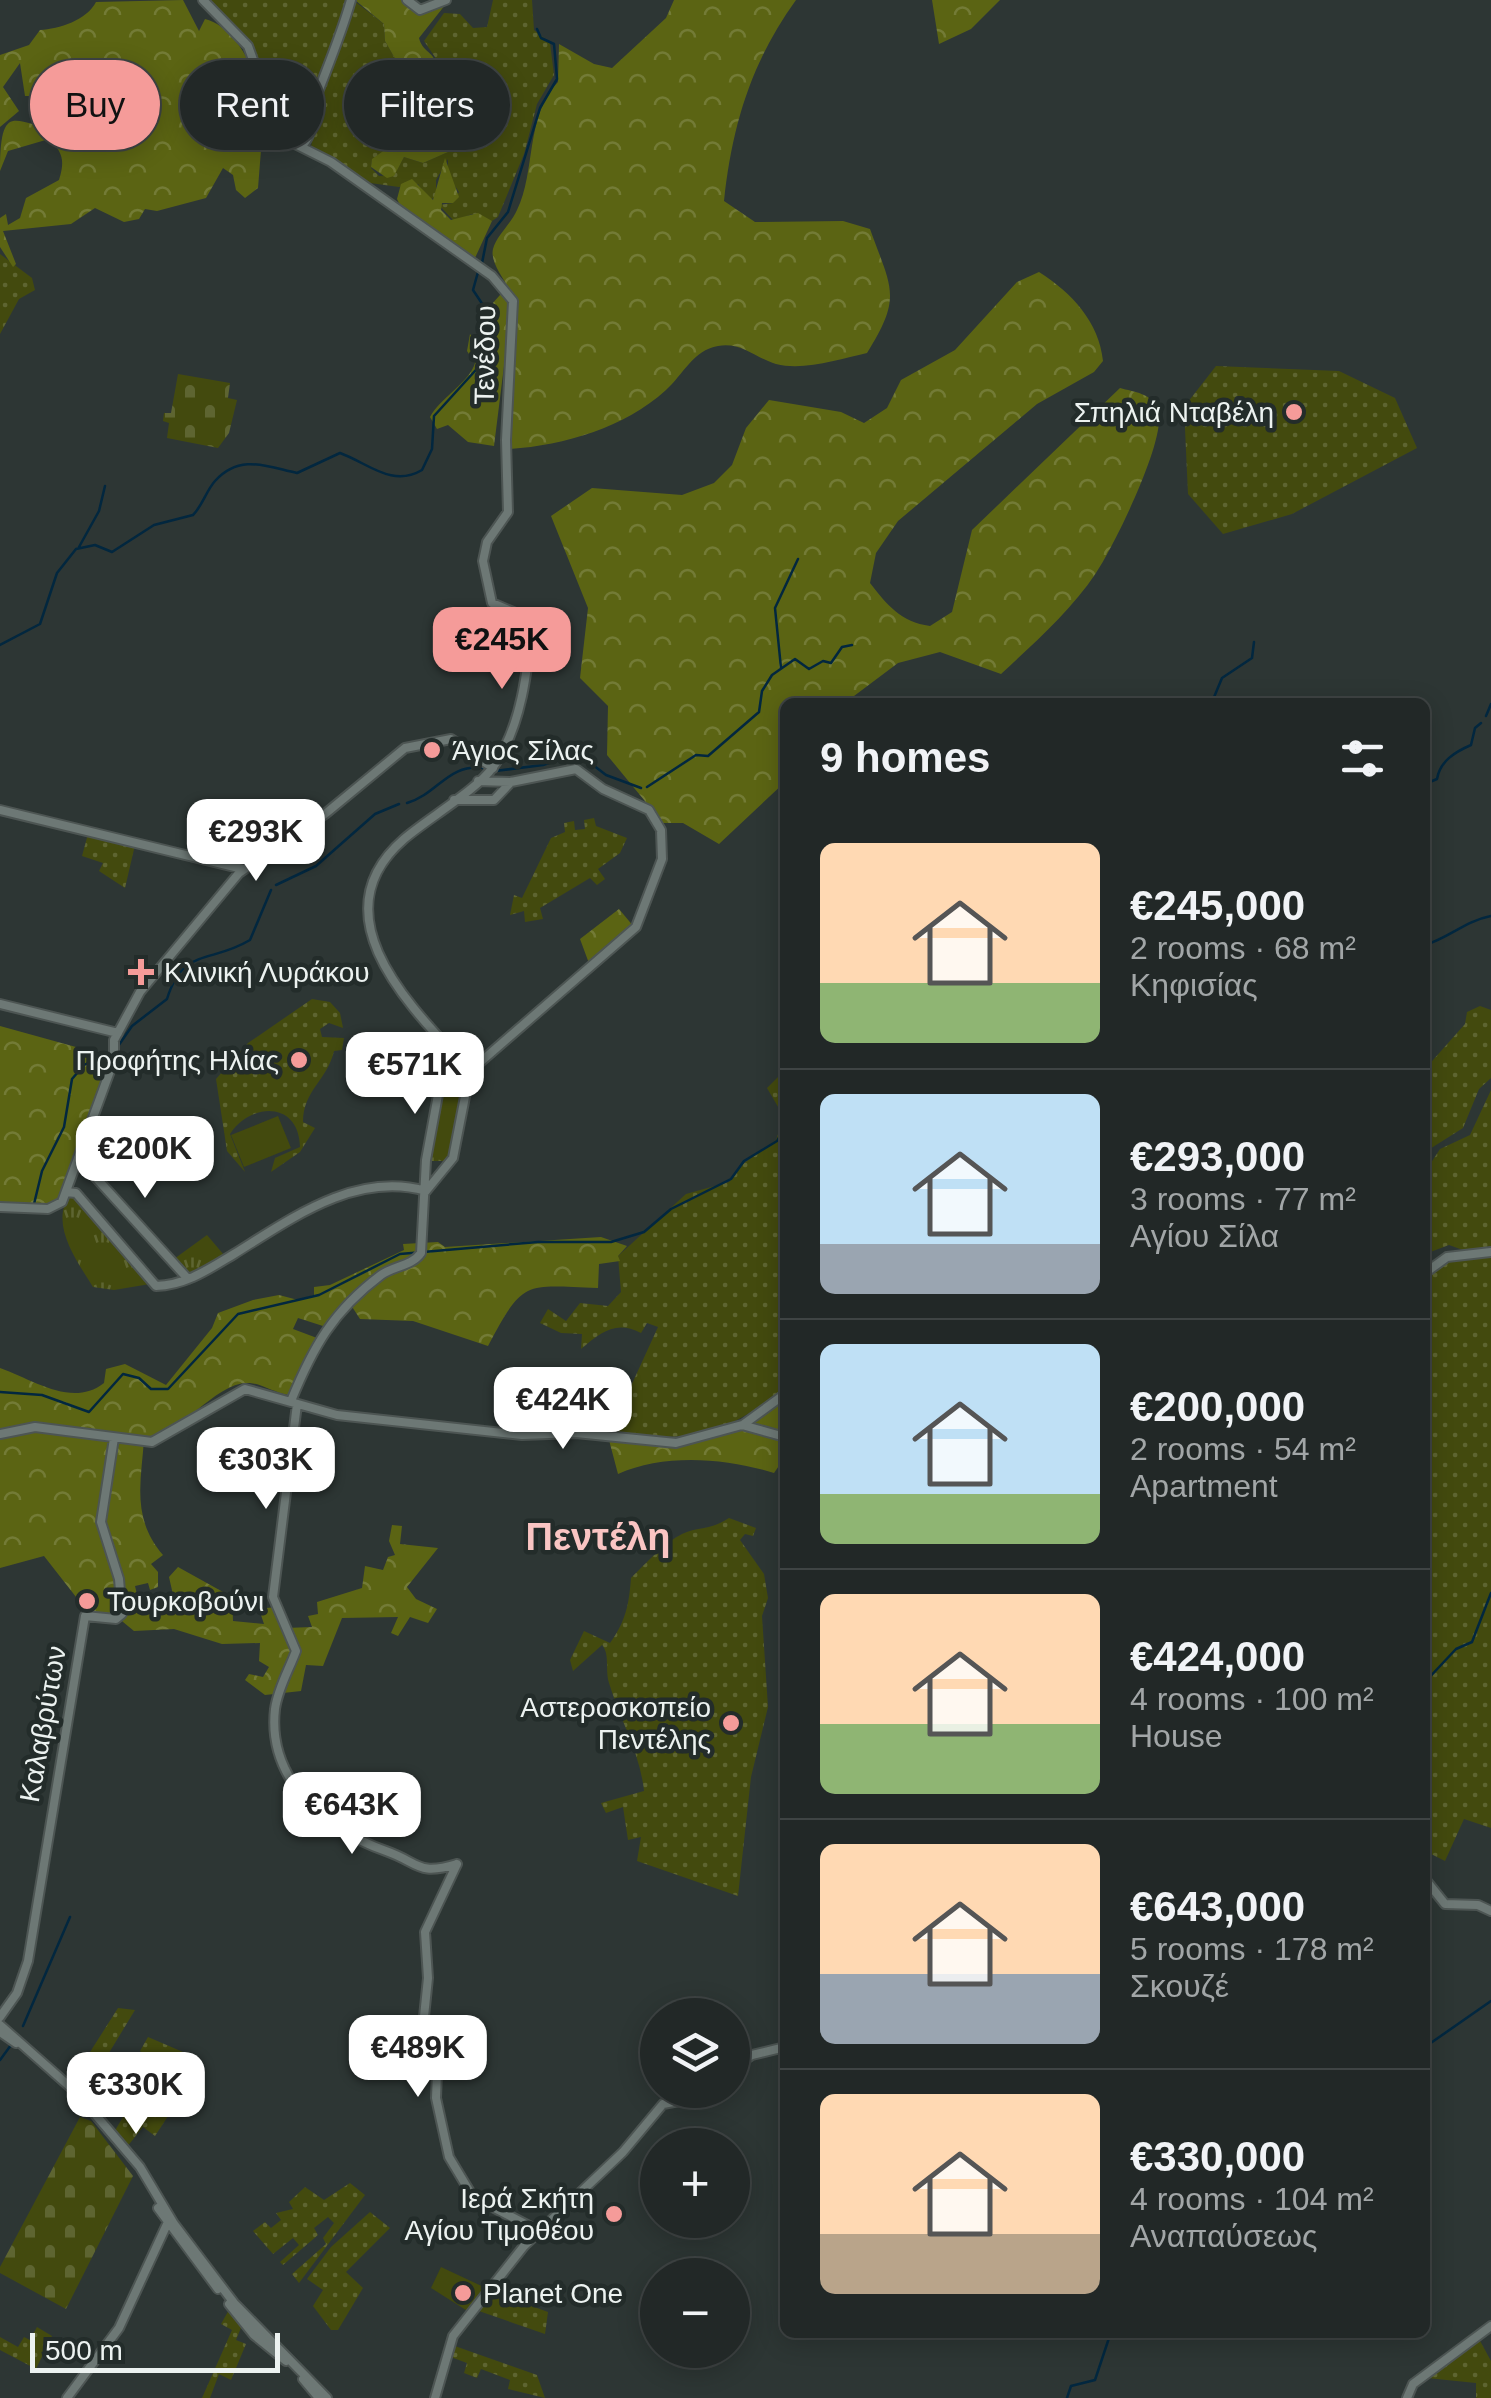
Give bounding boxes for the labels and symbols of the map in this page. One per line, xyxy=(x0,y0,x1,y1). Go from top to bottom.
street label: Τενέδου xyxy=(469,305,501,405)
place label: Σπηλιά Νταβέλη xyxy=(1074,397,1274,428)
marker: Σπηλιά Νταβέλη xyxy=(1283,401,1305,423)
pin: €245K xyxy=(432,607,572,692)
place label: Άγιος Σίλας xyxy=(452,735,594,766)
marker: Άγιος Σίλας xyxy=(421,739,443,761)
pin: €293K xyxy=(186,799,326,884)
place label: Κλινική Λυράκου xyxy=(164,957,370,988)
marker: Κλινική Λυράκου xyxy=(128,959,154,985)
pin: €571K xyxy=(345,1032,485,1117)
place label: Προφήτης Ηλίας xyxy=(76,1045,279,1076)
marker: Προφήτης Ηλίας xyxy=(288,1049,310,1071)
pin: €200K xyxy=(75,1116,215,1201)
pin: €424K xyxy=(493,1367,633,1452)
pin: €303K xyxy=(196,1427,336,1512)
district label: Πεντέλη xyxy=(525,1516,671,1558)
place label: Τουρκοβούνι xyxy=(107,1586,264,1617)
marker: Τουρκοβούνι xyxy=(76,1590,98,1612)
street label: Καλαβρύτων xyxy=(14,1643,72,1805)
place label: Αστεροσκοπείο Πεντέλης xyxy=(520,1692,711,1755)
marker: Αστεροσκοπείο Πεντέλης xyxy=(720,1712,742,1734)
pin: €643K xyxy=(282,1772,422,1857)
pin: €489K xyxy=(348,2015,488,2100)
pin: €330K xyxy=(66,2052,206,2137)
place label: Ιερά Σκήτη Αγίου Τιμοθέου xyxy=(405,2183,594,2246)
marker: Ιερά Σκήτη Αγίου Τιμοθέου xyxy=(603,2203,625,2225)
place label: Planet One xyxy=(483,2278,623,2309)
marker: Planet One xyxy=(452,2282,474,2304)
scale bar xyxy=(30,2328,280,2372)

